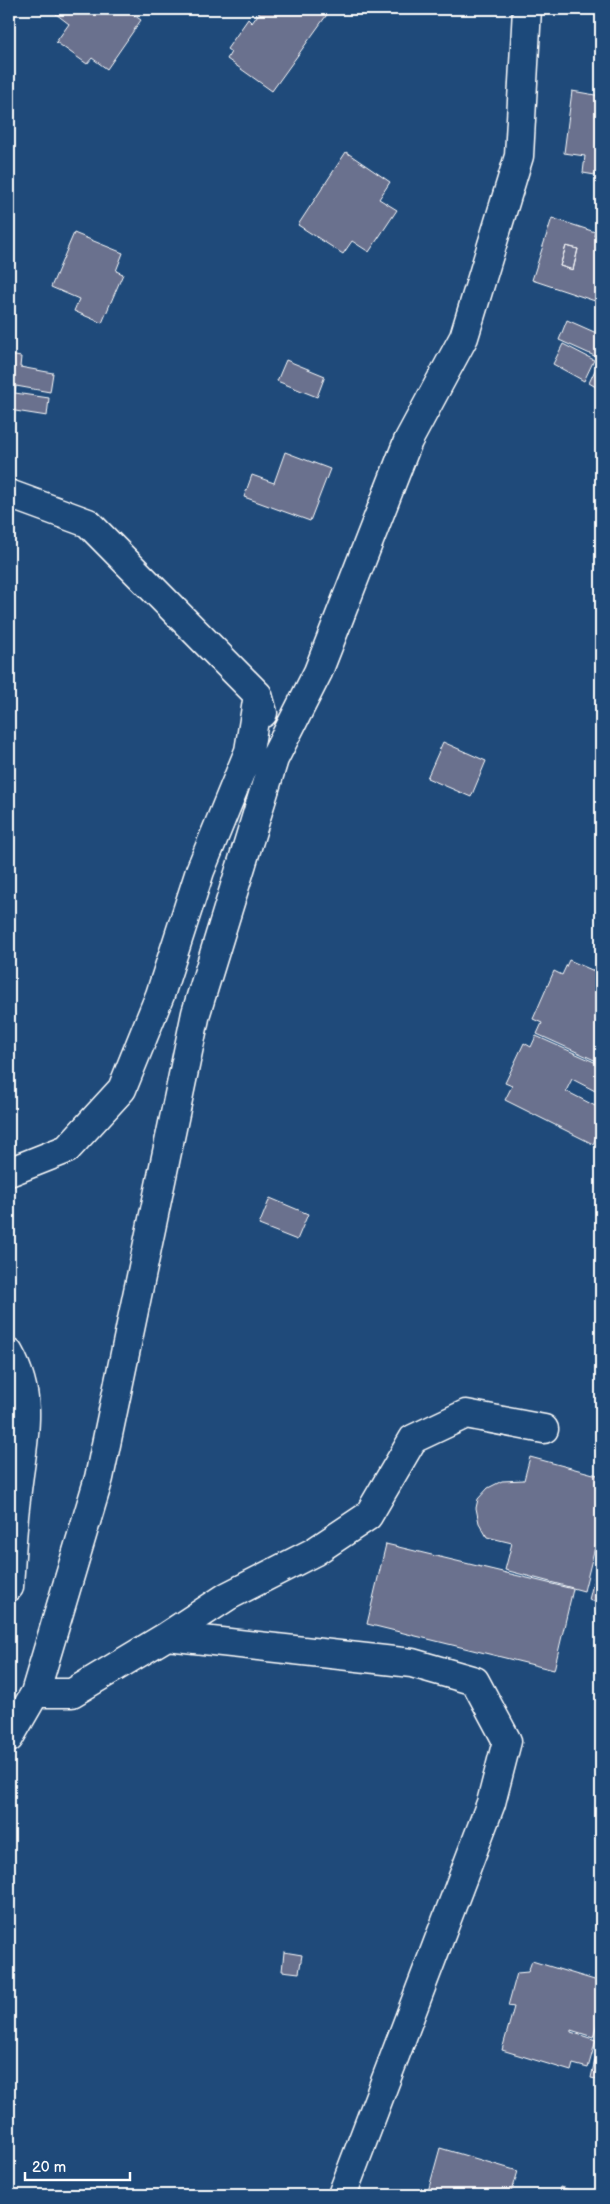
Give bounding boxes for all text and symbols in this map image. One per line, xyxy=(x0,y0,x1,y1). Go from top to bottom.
scale bar xyxy=(25,2149,130,2181)
text: 20 m xyxy=(32,2158,66,2177)

